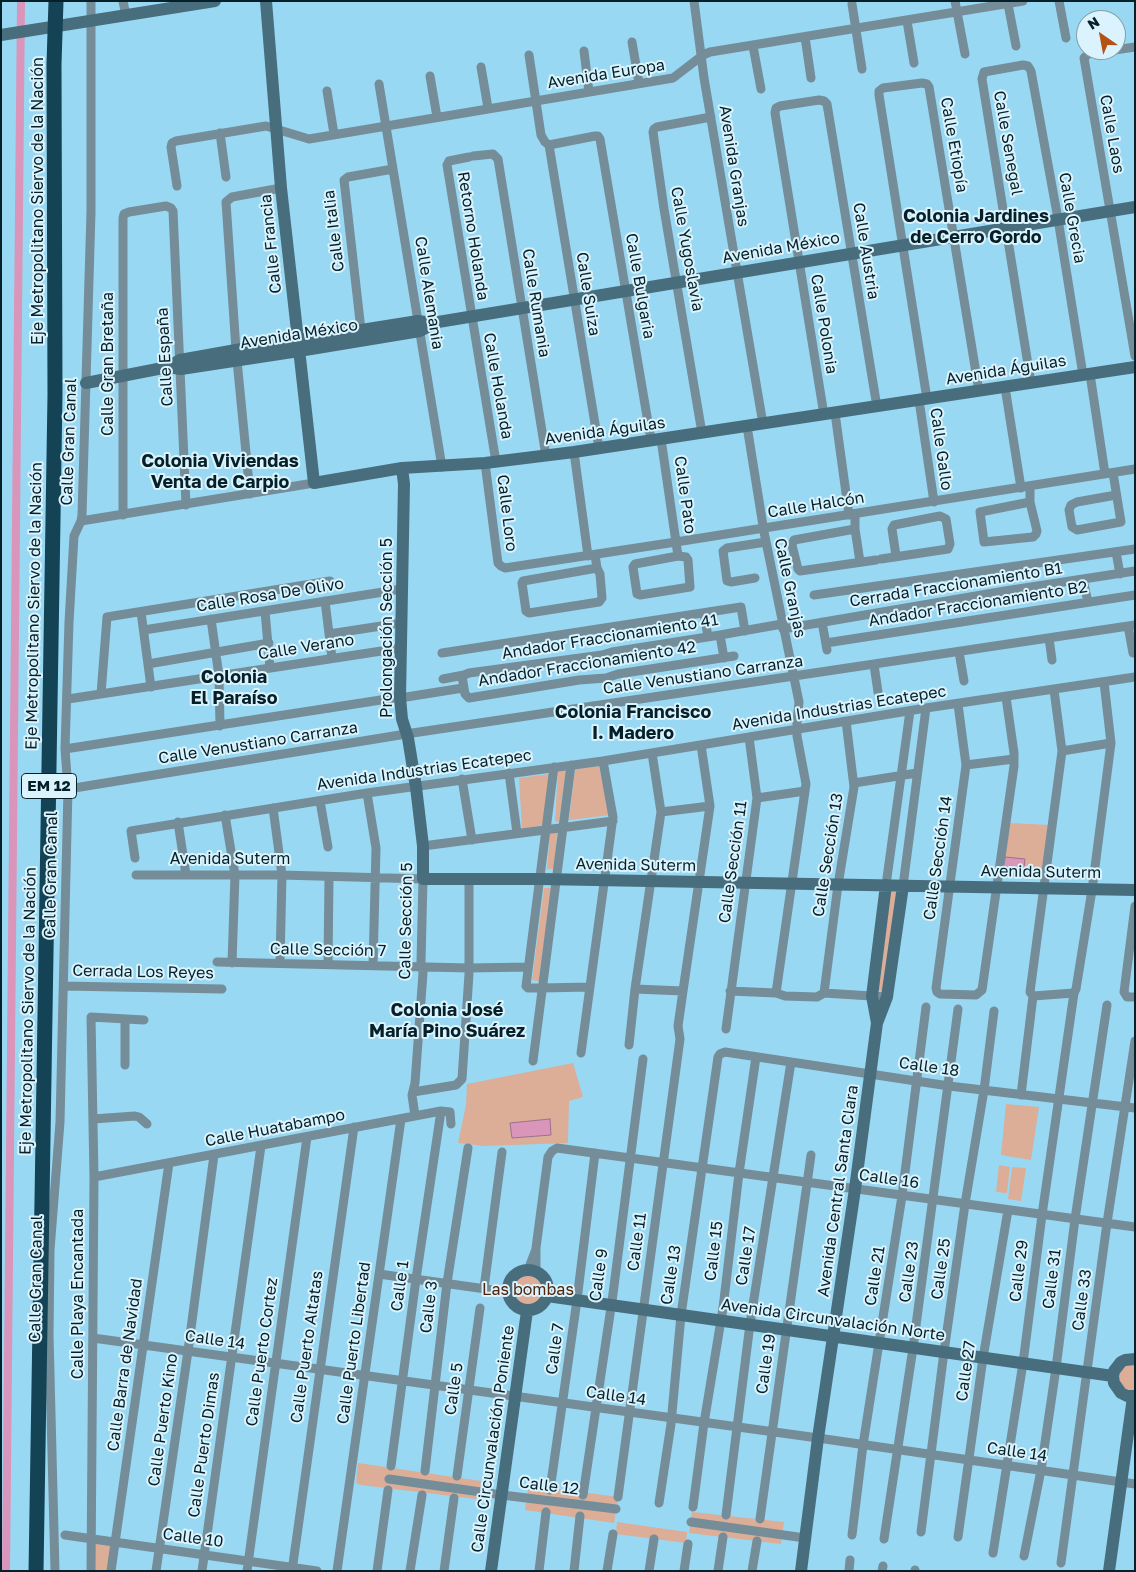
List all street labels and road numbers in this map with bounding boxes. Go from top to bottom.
street label: Avenida Europa [546,55,666,93]
street label: Eje Metropolitano Siervo de la Nación [28,57,48,345]
street label: Calle Senegal [989,89,1027,197]
street label: Calle Laos [1096,93,1128,175]
street label: Calle Etiopía [936,96,972,194]
street label: Avenida Granjas [715,104,753,228]
street label: Retorno Holanda [453,170,493,302]
street label: Calle Grecia [1055,171,1089,265]
street label: Calle Yugoslavia [667,185,707,313]
street label: Calle Italia [319,189,349,273]
street label: Calle Francia [256,193,286,295]
street label: Calle Austria [849,201,883,301]
street label: Avenida México [721,228,841,268]
street label: Calle Bulgaria [621,232,659,340]
street label: Calle Alemania [411,235,447,351]
street label: Calle Rumania [518,247,554,359]
street label: Calle Suiza [572,251,604,337]
street label: Calle Polonia [807,273,841,375]
street label: Calle Gran Bretaña [98,292,118,436]
street label: Calle España [153,307,177,407]
street label: Avenida México [239,315,359,353]
street label: Calle Holanda [479,331,517,441]
street label: Avenida Águilas [944,351,1068,389]
street label: Calle Gran Canal [57,378,81,506]
street label: Calle Gallo [926,406,956,492]
street label: Avenida Águilas [543,413,667,449]
street label: Calle Pato [670,455,700,535]
street label: Eje Metropolitano Siervo de la Nación [22,462,46,750]
street label: Calle Loro [493,473,521,553]
street label: Calle Halcón [766,488,866,522]
street label: Calle Granjas [770,536,810,640]
street label: Prolongación Sección 5 [377,538,397,718]
street label: Cerrada Fraccionamiento B1 [848,559,1064,611]
street label: Calle Rosa De Olivo [195,574,345,616]
street label: Andador Fraccionamiento B2 [867,577,1089,631]
street label: Andador Fraccionamiento 41 [500,610,720,664]
street label: Calle Verano [257,630,355,664]
street label: Andador Fraccionamiento 42 [477,637,697,691]
street label: Calle Venustiano Carranza [602,651,804,699]
street label: Avenida Industrias Ecatepec [730,682,948,734]
street label: Calle Venustiano Carranza [157,718,359,768]
street label: Avenida Industrias Ecatepec [315,745,533,795]
road number: EM 12 [22,774,76,798]
street label: Calle Sección 13 [809,792,847,918]
street label: Calle Sección 14 [920,795,956,921]
street label: Calle Sección 11 [715,800,751,924]
street label: Calle Gran Canal [40,811,62,939]
street label: Avenida Suterm [170,849,290,869]
street label: Avenida Suterm [575,854,697,876]
street label: Avenida Suterm [980,861,1102,883]
street label: Calle Sección 5 [395,862,417,980]
street label: Eje Metropolitano Siervo de la Nación [16,867,40,1155]
street label: Calle Sección 7 [270,939,386,961]
street label: Cerrada Los Reyes [72,961,214,983]
street label: Calle 18 [898,1053,960,1081]
street label: Avenida Central Santa Clara [814,1084,862,1298]
street label: Calle Huatabampo [204,1105,346,1151]
street label: Calle 16 [858,1165,920,1193]
street label: Calle Playa Encantada [68,1209,88,1379]
street label: Calle 11 [623,1212,651,1272]
street label: Calle Gran Canal [25,1215,47,1343]
street label: Calle 15 [701,1220,727,1282]
street label: Calle 17 [732,1225,760,1287]
street label: Calle 25 [927,1237,955,1301]
street label: Calle 29 [1006,1239,1032,1303]
street label: Calle 23 [895,1240,923,1304]
street label: Calle 13 [657,1244,685,1306]
street label: Calle 21 [861,1245,889,1307]
street label: Calle 9 [586,1247,612,1303]
street label: Calle 31 [1039,1248,1065,1310]
street label: Calle 1 [387,1259,413,1313]
street label: Calle Puerto Libertad [333,1261,375,1425]
street label: Calle 33 [1068,1268,1096,1332]
street label: Calle Puerto Altatas [287,1270,327,1424]
street label: Calle Puerto Cortez [242,1276,282,1428]
street label: Calle Barra de Navidad [103,1277,147,1453]
street label: Calle 3 [416,1280,442,1334]
street label: Avenida Circunvalación Norte [720,1295,946,1345]
street label: Calle 7 [542,1322,568,1376]
street label: Calle Circunvalación Poniente [468,1324,518,1554]
street label: Calle 14 [184,1326,246,1354]
street label: Calle 19 [752,1333,780,1395]
street label: Calle 27 [952,1339,980,1403]
street label: Calle Puerto Kino [144,1352,182,1488]
street label: Calle 5 [441,1362,467,1416]
street label: Calle Puerto Dimas [184,1371,224,1519]
street label: Calle 14 [585,1382,647,1410]
street label: Calle 14 [986,1438,1048,1466]
street label: Calle 12 [518,1473,580,1499]
street label: Calle 10 [161,1524,225,1552]

